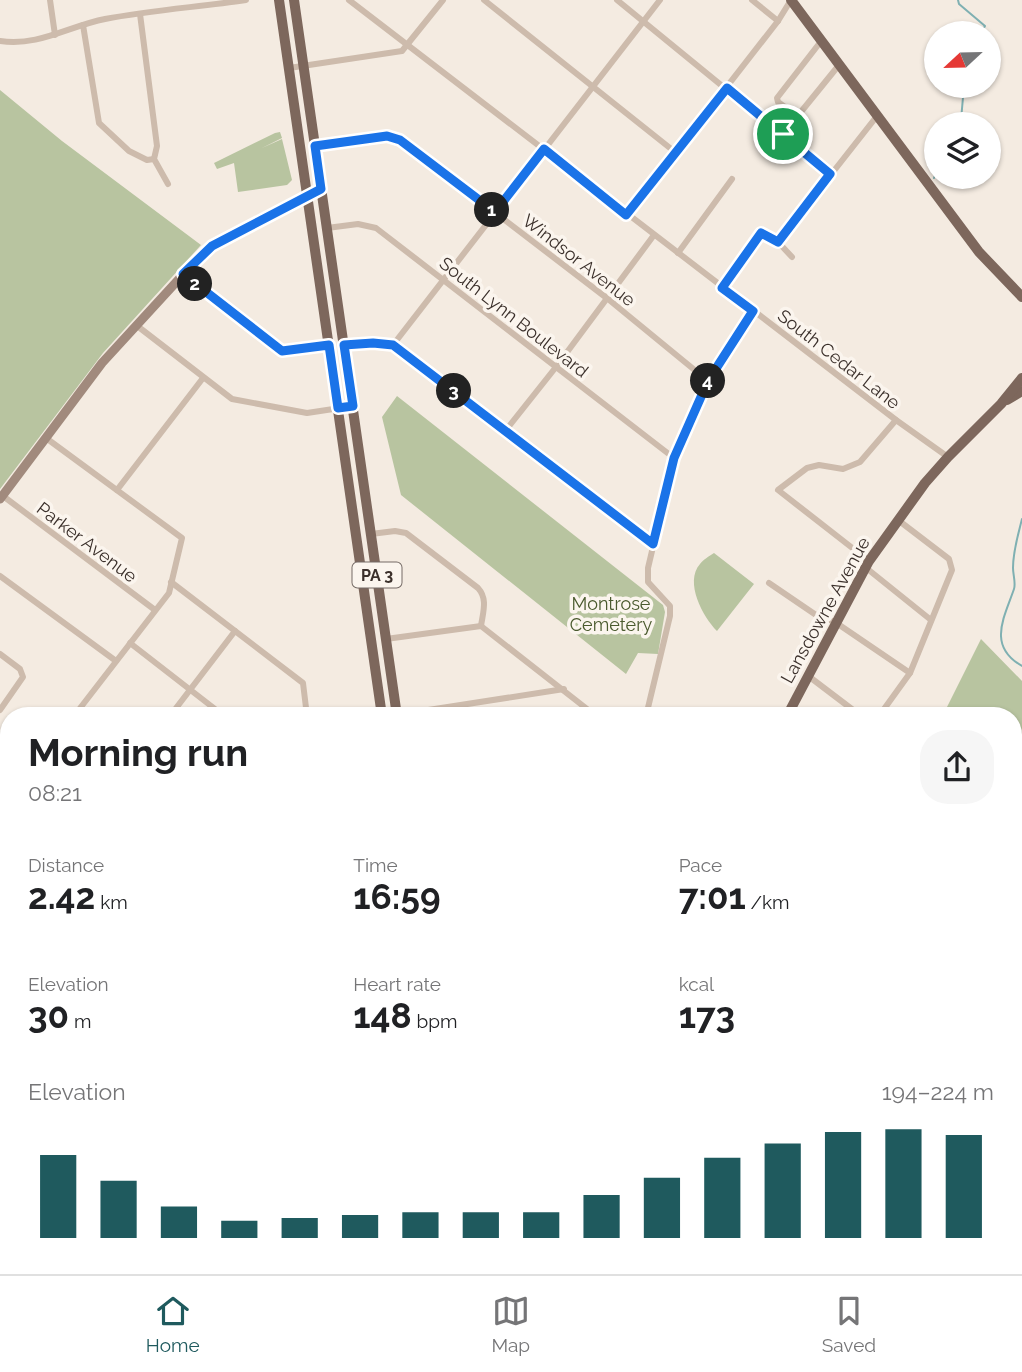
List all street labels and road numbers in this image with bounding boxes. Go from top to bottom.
street label: Windsor Avenue [519,210,640,311]
street label: South Lynn Boulevard [435,252,593,382]
street label: South Cedar Lane [774,305,905,413]
street label: Parker Avenue [33,498,142,587]
street label: Lansdowne Avenue [776,533,874,687]
road number: PA 3 [352,562,402,588]

